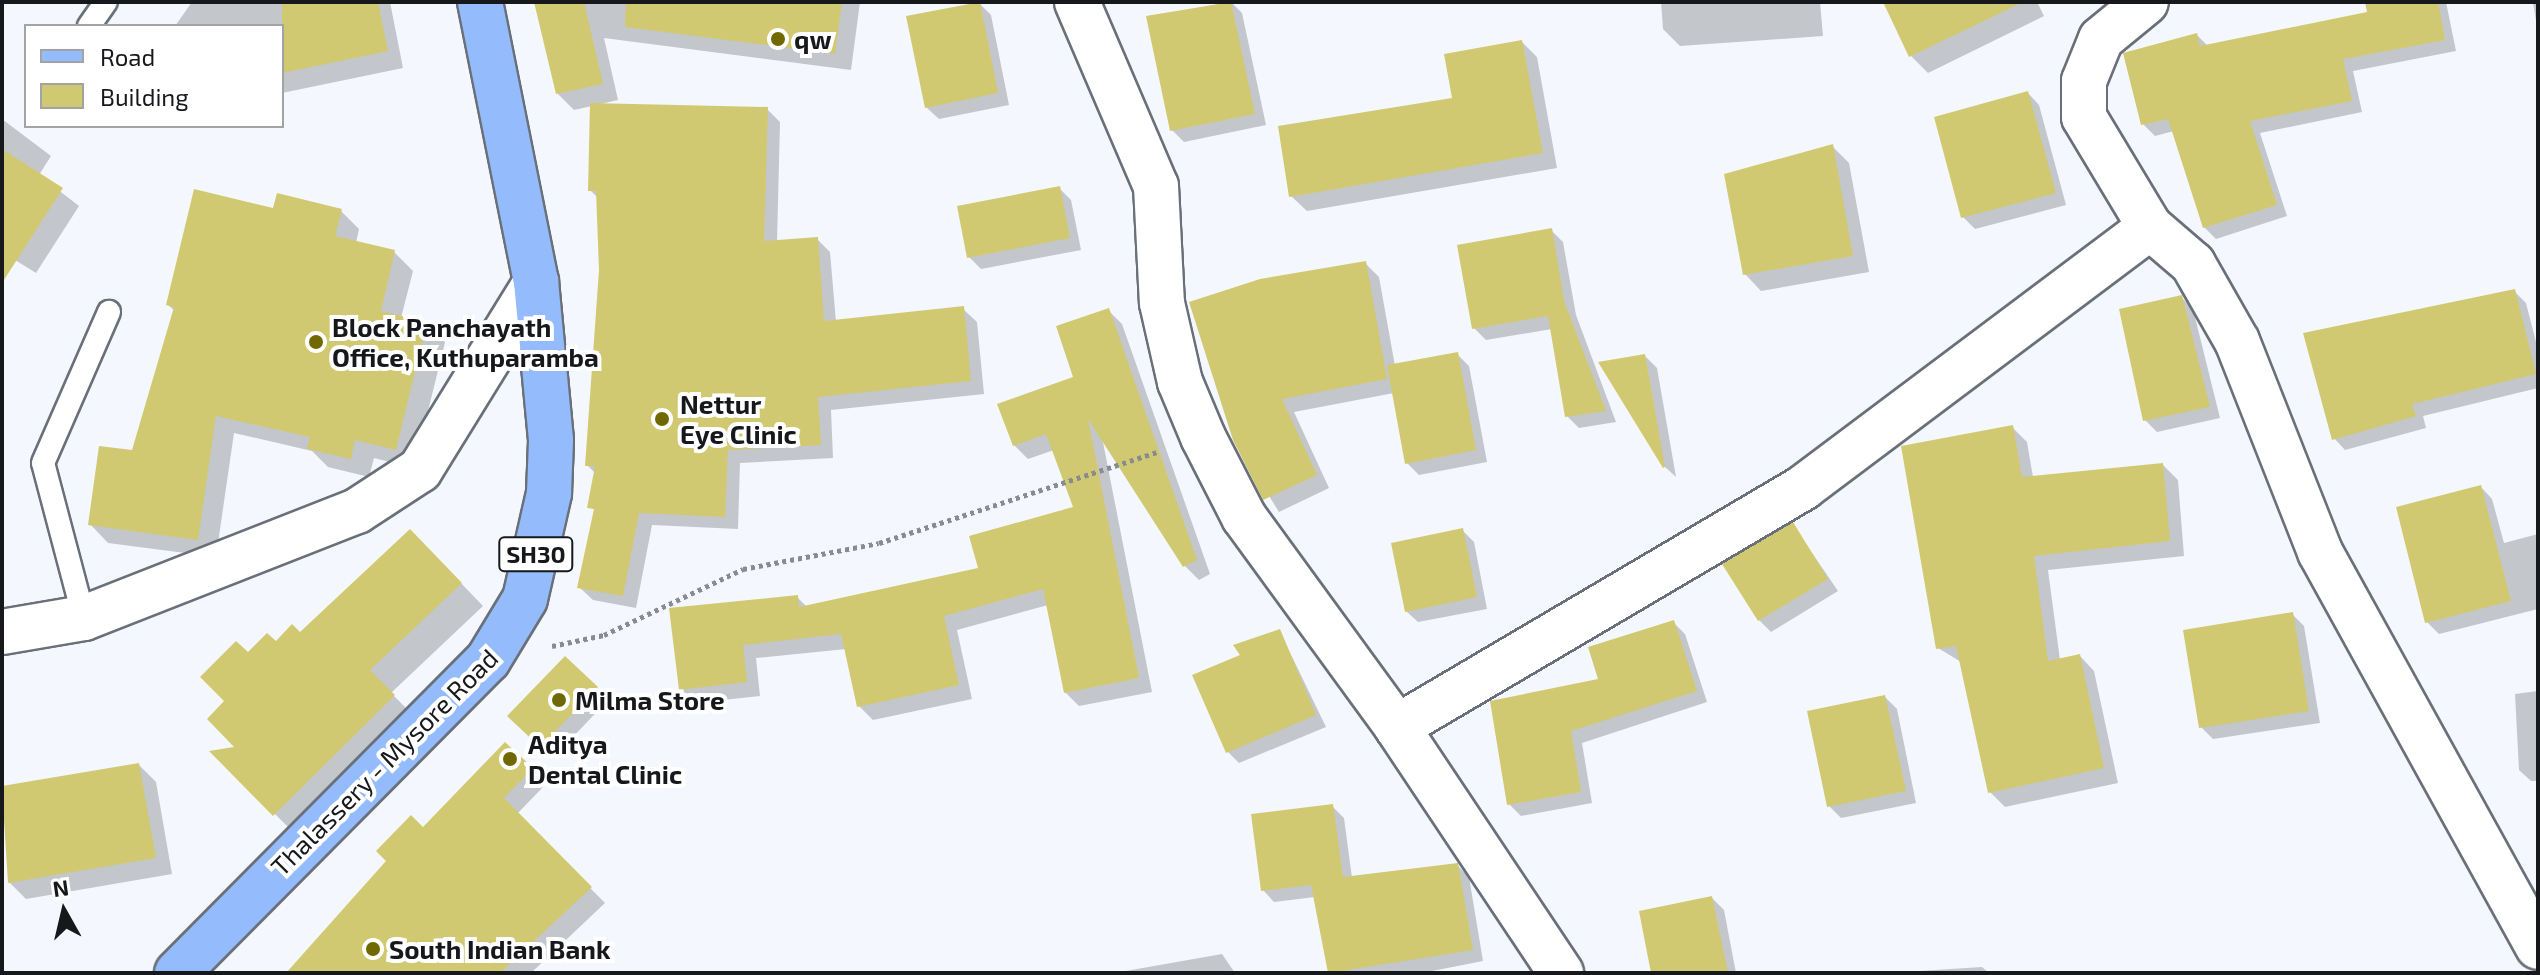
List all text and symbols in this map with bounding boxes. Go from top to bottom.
place label: qw [794,23,832,55]
legend [24,24,284,128]
marker: qw [769,30,787,48]
text: Road [100,42,155,71]
text: Building [100,82,189,111]
place label: Block Panchayath Office, Kuthuparamba [332,311,599,372]
marker: Block Panchayath Office, Kuthuparamba [307,333,325,351]
place label: Nettur Eye Clinic [680,388,797,450]
marker: Nettur Eye Clinic [651,408,673,430]
road number: SH30 [498,534,574,574]
street label: Thalassery - Mysore Road [264,642,504,882]
place label: Milma Store [575,684,725,716]
marker: Milma Store [550,691,568,709]
place label: Aditya Dental Clinic [528,728,683,790]
marker: Aditya Dental Clinic [499,748,521,770]
north arrow [24,871,104,951]
text: N [51,873,70,901]
place label: South Indian Bank [389,933,610,965]
marker: South Indian Bank [364,940,382,958]

